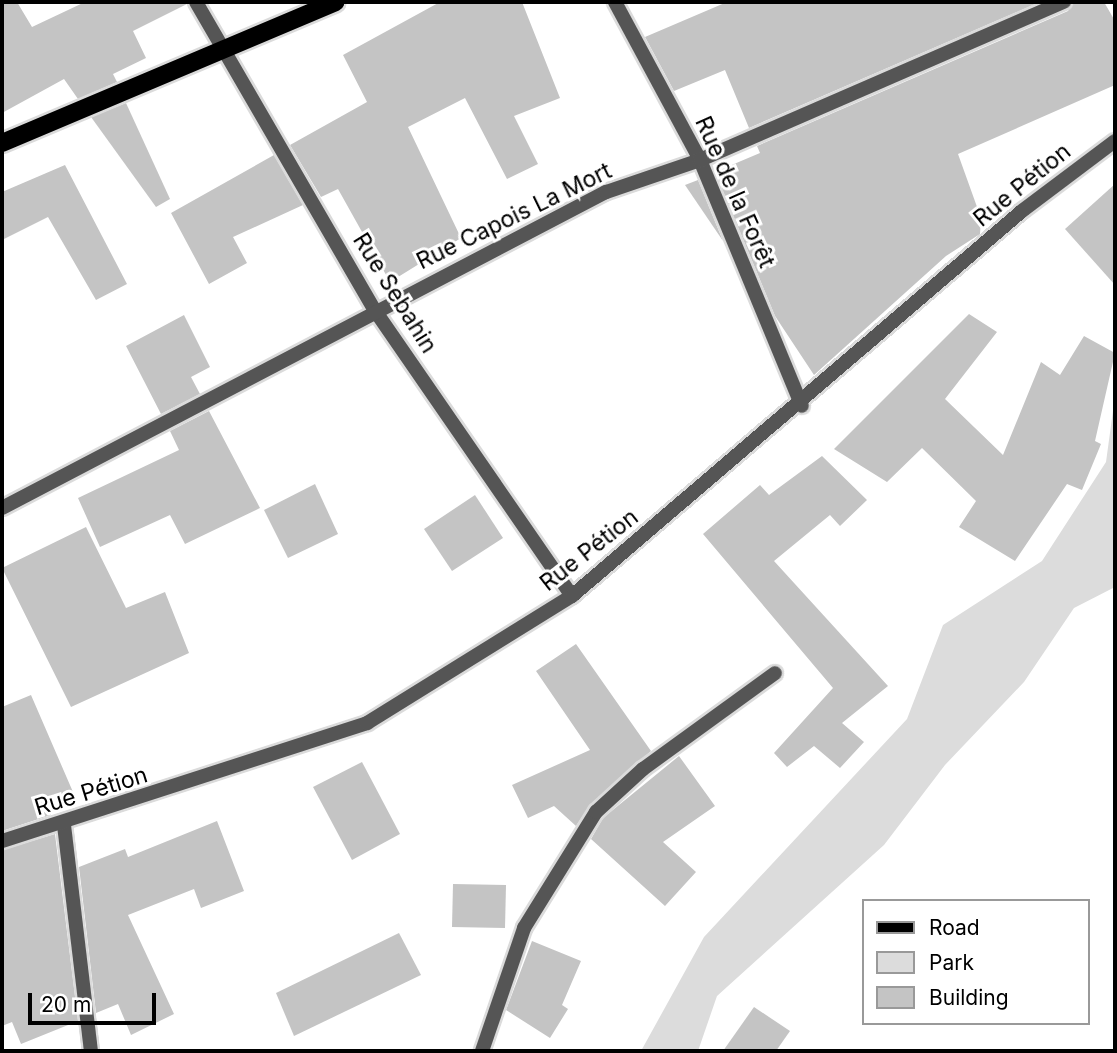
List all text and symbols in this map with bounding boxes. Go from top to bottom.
street label: Rue de la Forêt [689,112,781,272]
street label: Rue Pétion [968,138,1076,232]
street label: Rue Capois La Mort [412,157,616,275]
street label: Rue Sebahin [347,228,443,358]
street label: Rue Pétion [535,503,643,597]
street label: Rue Pétion [31,761,151,821]
legend [862,899,1089,1025]
text: Road [929,915,980,940]
text: Park [929,950,974,975]
scale bar [32,979,159,1023]
text: Building [929,985,1009,1010]
text: 20 m [41,992,91,1017]

